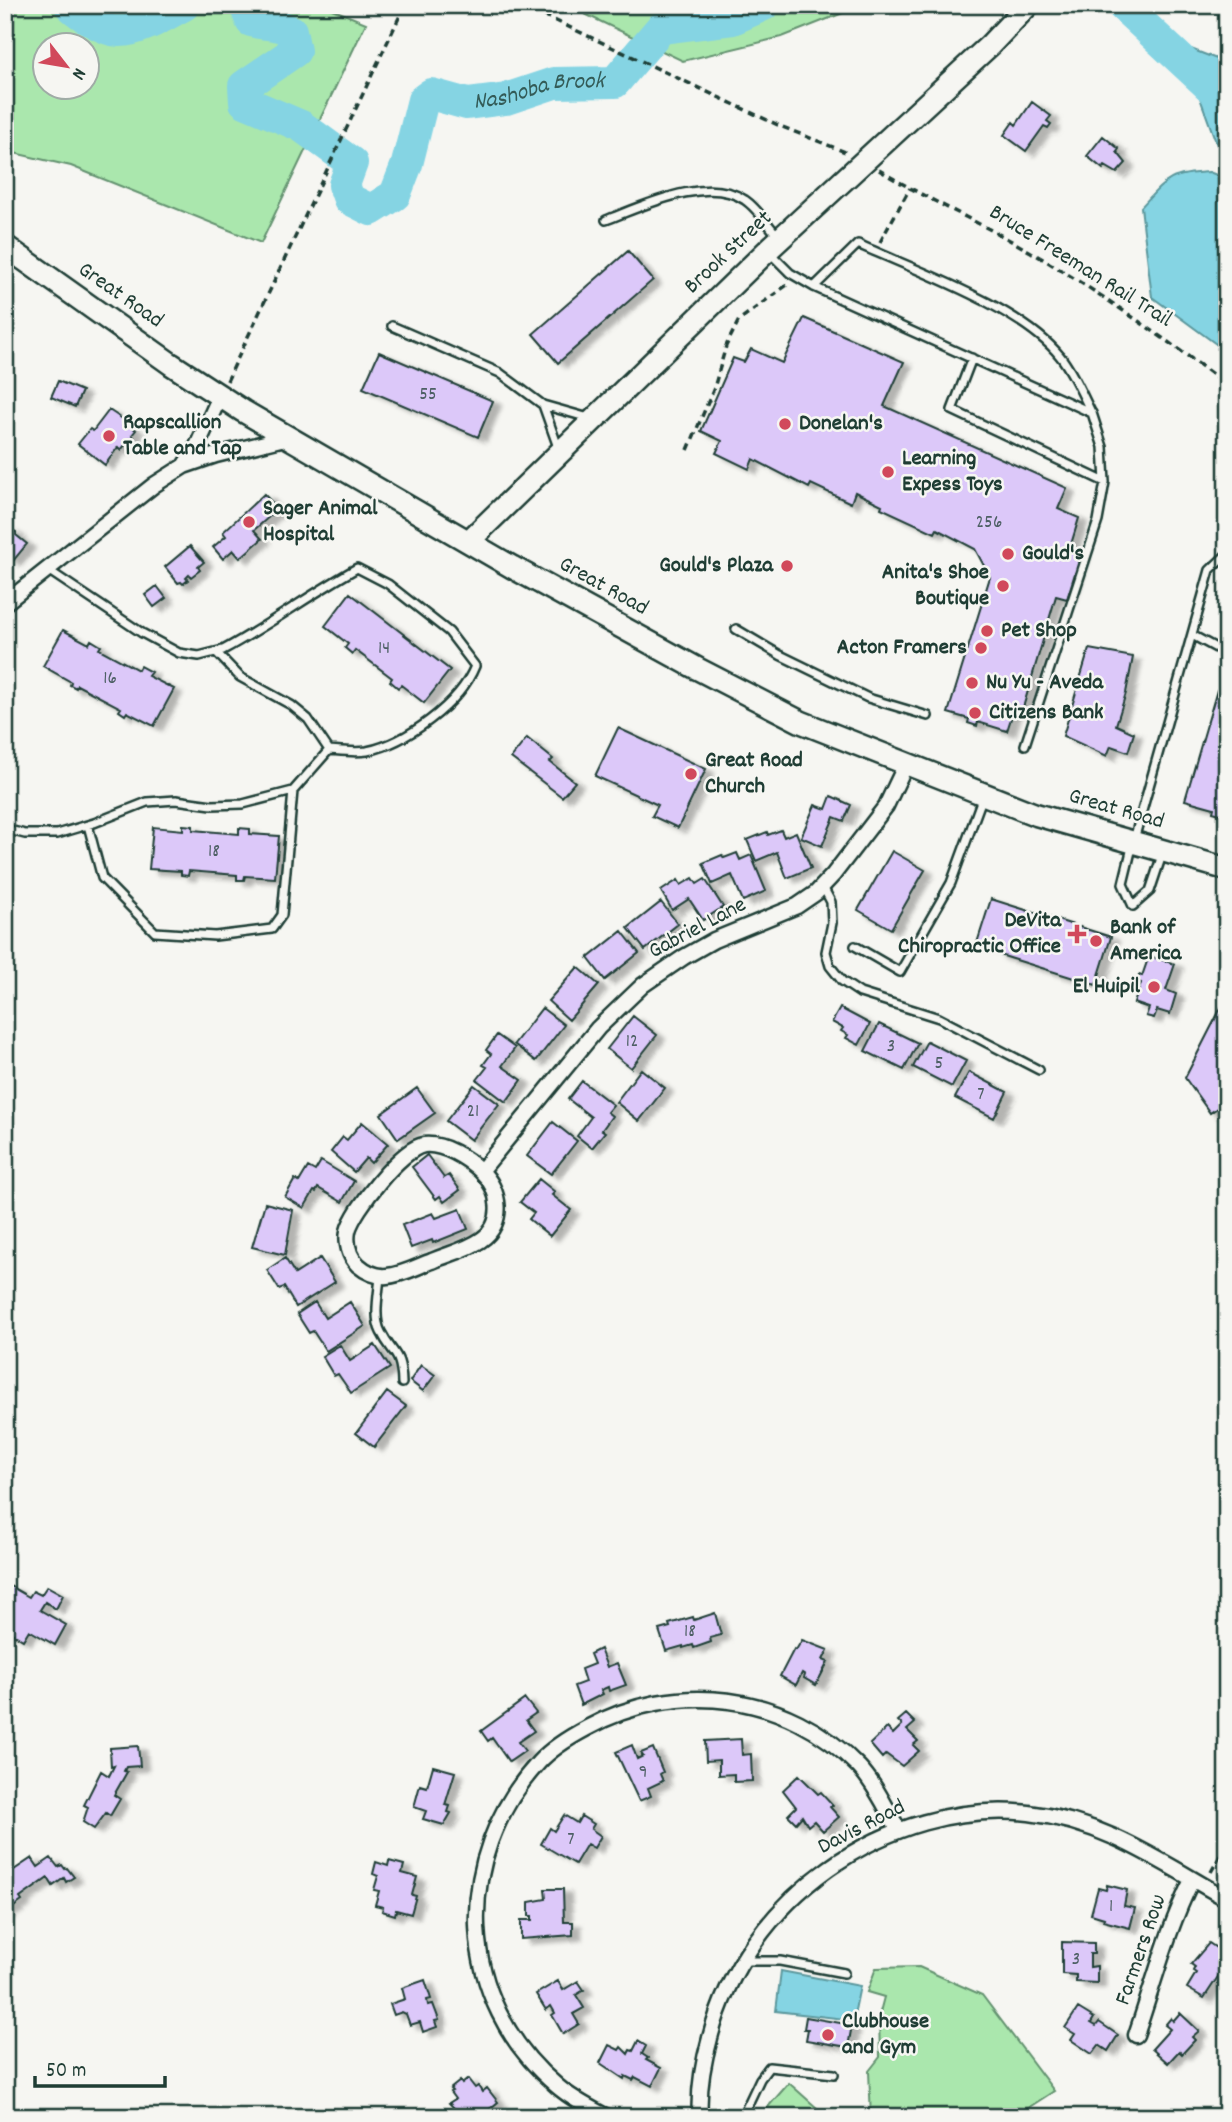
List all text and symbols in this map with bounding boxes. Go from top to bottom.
north arrow [32,32,102,102]
text: N [64,62,92,84]
water label: Nashoba Brook [471,65,607,120]
street label: Bruce Freeman Rail Trail [982,197,1179,337]
street label: Brook Street [677,203,781,303]
street label: Great Road [70,254,170,338]
house number: 55 [419,382,437,409]
place label: Rapscallion Table and Tap [123,407,242,466]
place label: Donelan's [799,408,883,441]
marker: Donelan's [777,416,793,432]
marker: Rapscallion Table and Tap [101,428,117,444]
place label: Learning Expess Toys [902,443,1003,502]
marker: Learning Expess Toys [880,464,896,480]
place label: Sager Animal Hospital [263,493,378,552]
house number: 256 [976,510,1002,537]
marker: Sager Animal Hospital [241,514,257,530]
place label: Gould's [1022,538,1085,571]
marker: Gould's [1000,546,1016,562]
street label: Great Road [552,549,654,625]
place label: Gould's Plaza [659,550,774,583]
place label: Anita's Shoe Boutique [882,557,989,616]
marker: Gould's Plaza [779,558,795,574]
marker: Anita's Shoe Boutique [995,578,1011,594]
place label: Pet Shop [1001,615,1077,648]
marker: Pet Shop [979,623,995,639]
place label: Acton Framers [837,632,967,665]
house number: 14 [378,636,390,663]
marker: Acton Framers [973,640,989,656]
house number: 16 [103,666,117,693]
place label: Nu Yu - Aveda [986,667,1104,700]
marker: Nu Yu - Aveda [964,675,980,691]
place label: Citizens Bank [989,697,1104,730]
marker: Citizens Bank [967,705,983,721]
place label: Great Road Church [705,745,803,804]
marker: Great Road Church [683,766,699,782]
street label: Great Road [1064,781,1168,839]
house number: 18 [208,839,220,866]
street label: Gabriel Lane [643,889,753,969]
place label: DeVita Chiropractic Office [898,905,1062,964]
place label: Bank of America [1110,912,1182,971]
marker: DeVita Chiropractic Office [1067,924,1087,944]
marker: Bank of America [1088,933,1104,949]
place label: El Huipil [1073,971,1141,1004]
marker: El Huipil [1146,979,1162,995]
house number: 12 [626,1029,638,1056]
house number: 3 [887,1034,895,1061]
house number: 5 [935,1051,943,1078]
house number: 7 [977,1082,985,1109]
house number: 21 [467,1099,479,1126]
house number: 18 [684,1619,696,1646]
house number: 9 [639,1760,647,1787]
street label: Davis Road [812,1792,912,1864]
house number: 7 [567,1827,575,1854]
street label: Farmers Row [1108,1890,1176,2010]
house number: 1 [1109,1894,1113,1921]
house number: 3 [1072,1947,1080,1974]
place label: Clubhouse and Gym [842,2006,929,2065]
marker: Clubhouse and Gym [820,2027,836,2043]
scale bar [35,2045,164,2089]
text: 50 m [46,2057,86,2087]

